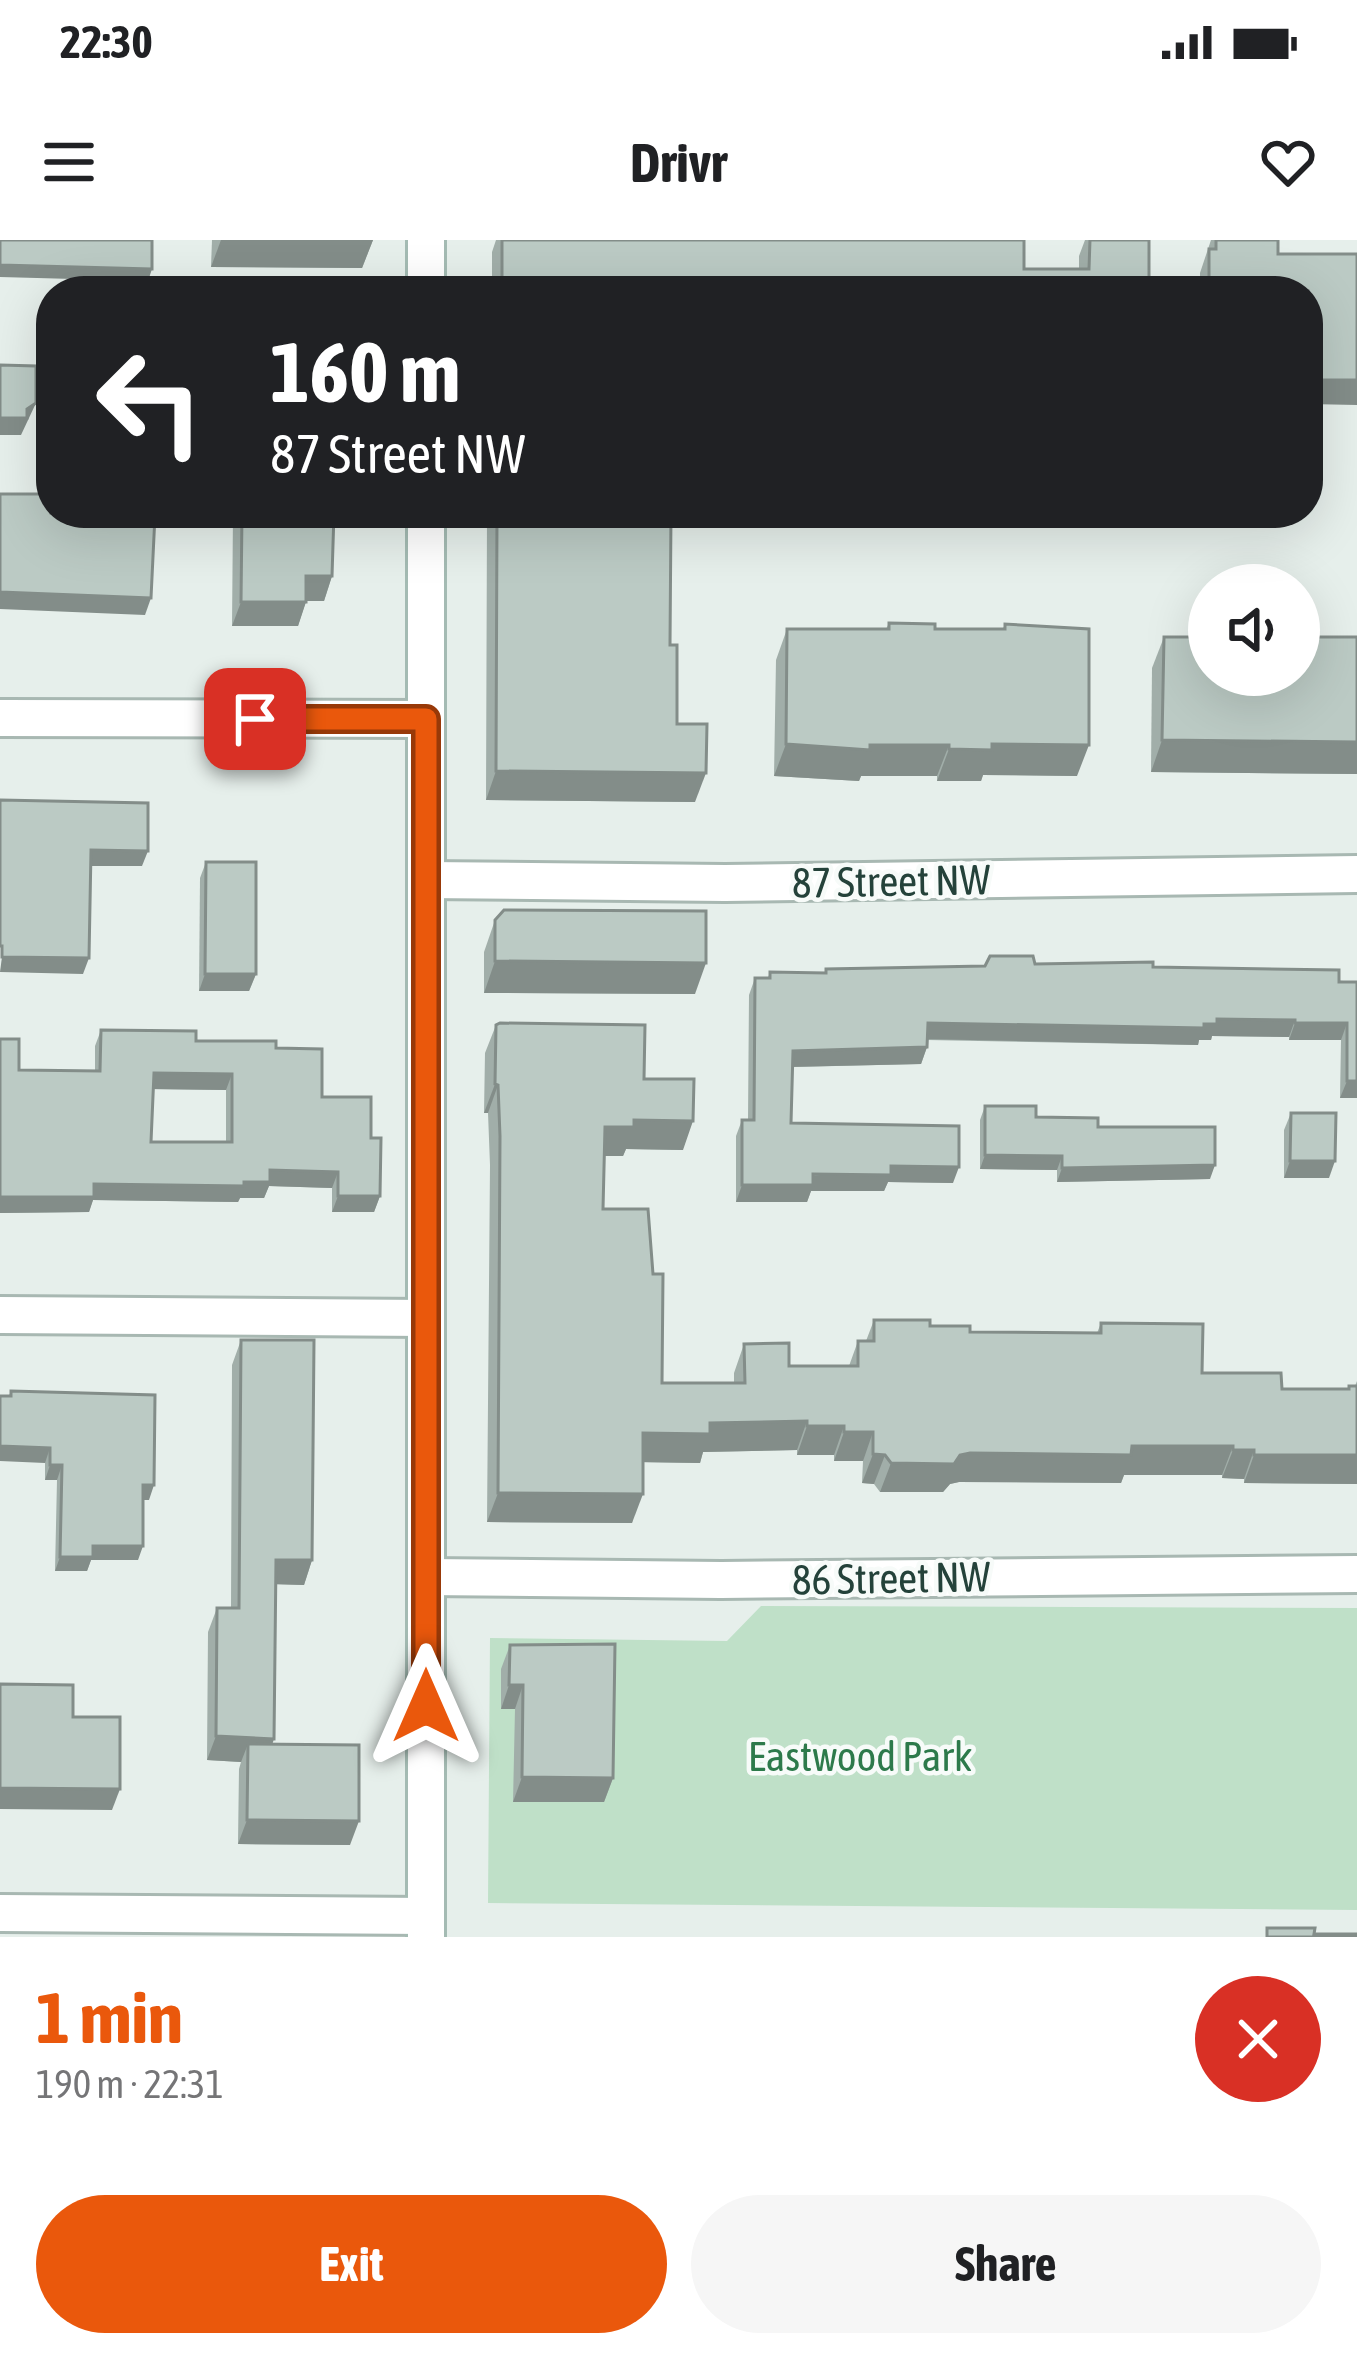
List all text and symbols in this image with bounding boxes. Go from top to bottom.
text: 22:30 [60,16,153,68]
icon: menu [36,129,102,195]
icon: heart [1255,129,1321,195]
text: Drivr [630,132,727,193]
icon: left [72,324,228,480]
text: 160 m [270,324,460,420]
text: 87 Street NW [270,423,525,484]
map controls [1188,564,1320,696]
button: sound [1188,564,1320,696]
pin [204,668,306,770]
icon: arrive [222,686,288,752]
street label: 87 Street NW [791,855,991,907]
street label: 86 Street NW [791,1552,991,1604]
position arrow [363,1643,489,1769]
park label: Eastwood Park [748,1732,972,1780]
text: 1 min [36,1976,183,2058]
button: close [1195,1976,1321,2102]
text: 190 m · 22:31 [36,2062,224,2106]
button: Exit [36,2195,667,2333]
button: Share [691,2195,1321,2333]

